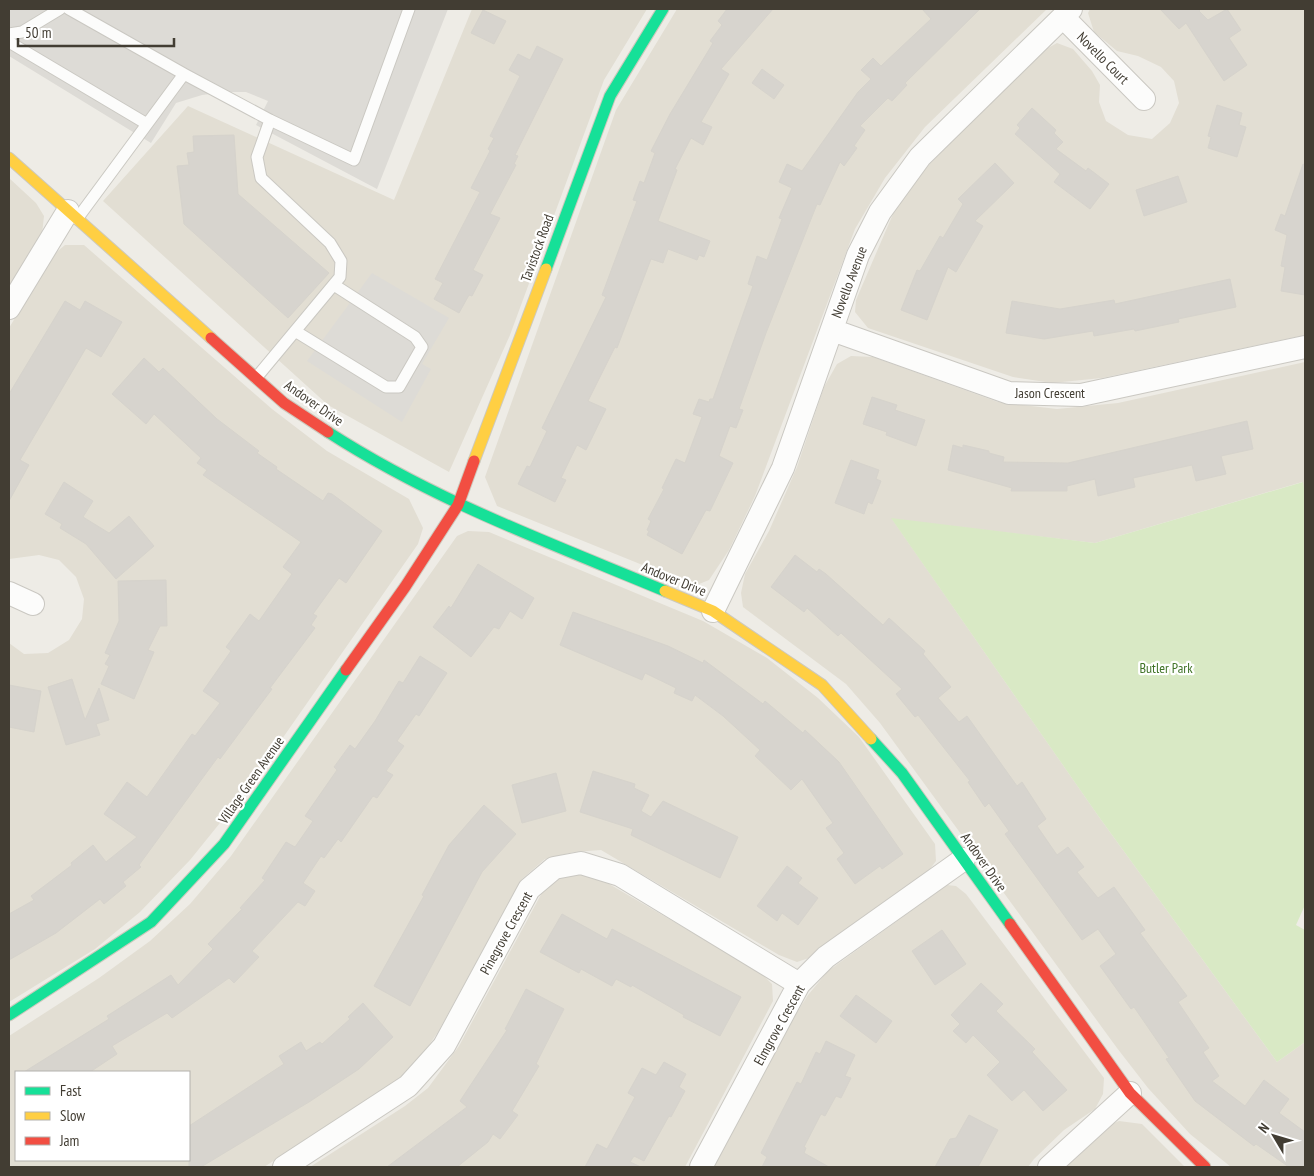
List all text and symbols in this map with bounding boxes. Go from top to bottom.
scale bar [18,15,174,47]
text: 50 m [25,23,51,42]
street label: Novello Court [1073,28,1133,88]
street label: Tavistock Road [516,212,558,284]
street label: Novello Avenue [827,243,871,320]
street label: Andover Drive [281,376,347,430]
street label: Jason Crescent [1014,384,1085,402]
street label: Andover Drive [639,558,709,600]
park label: Butler Park [1139,659,1193,677]
street label: Village Green Avenue [214,733,288,828]
street label: Andover Drive [957,829,1011,895]
street label: Pinegrove Crescent [476,888,536,978]
street label: Elmgrove Crescent [749,981,809,1068]
legend [15,1071,190,1161]
text: Fast [60,1081,81,1100]
text: Slow [60,1106,85,1125]
north arrow [1249,1111,1299,1161]
text: N [1254,1119,1273,1137]
text: Jam [59,1131,79,1150]

